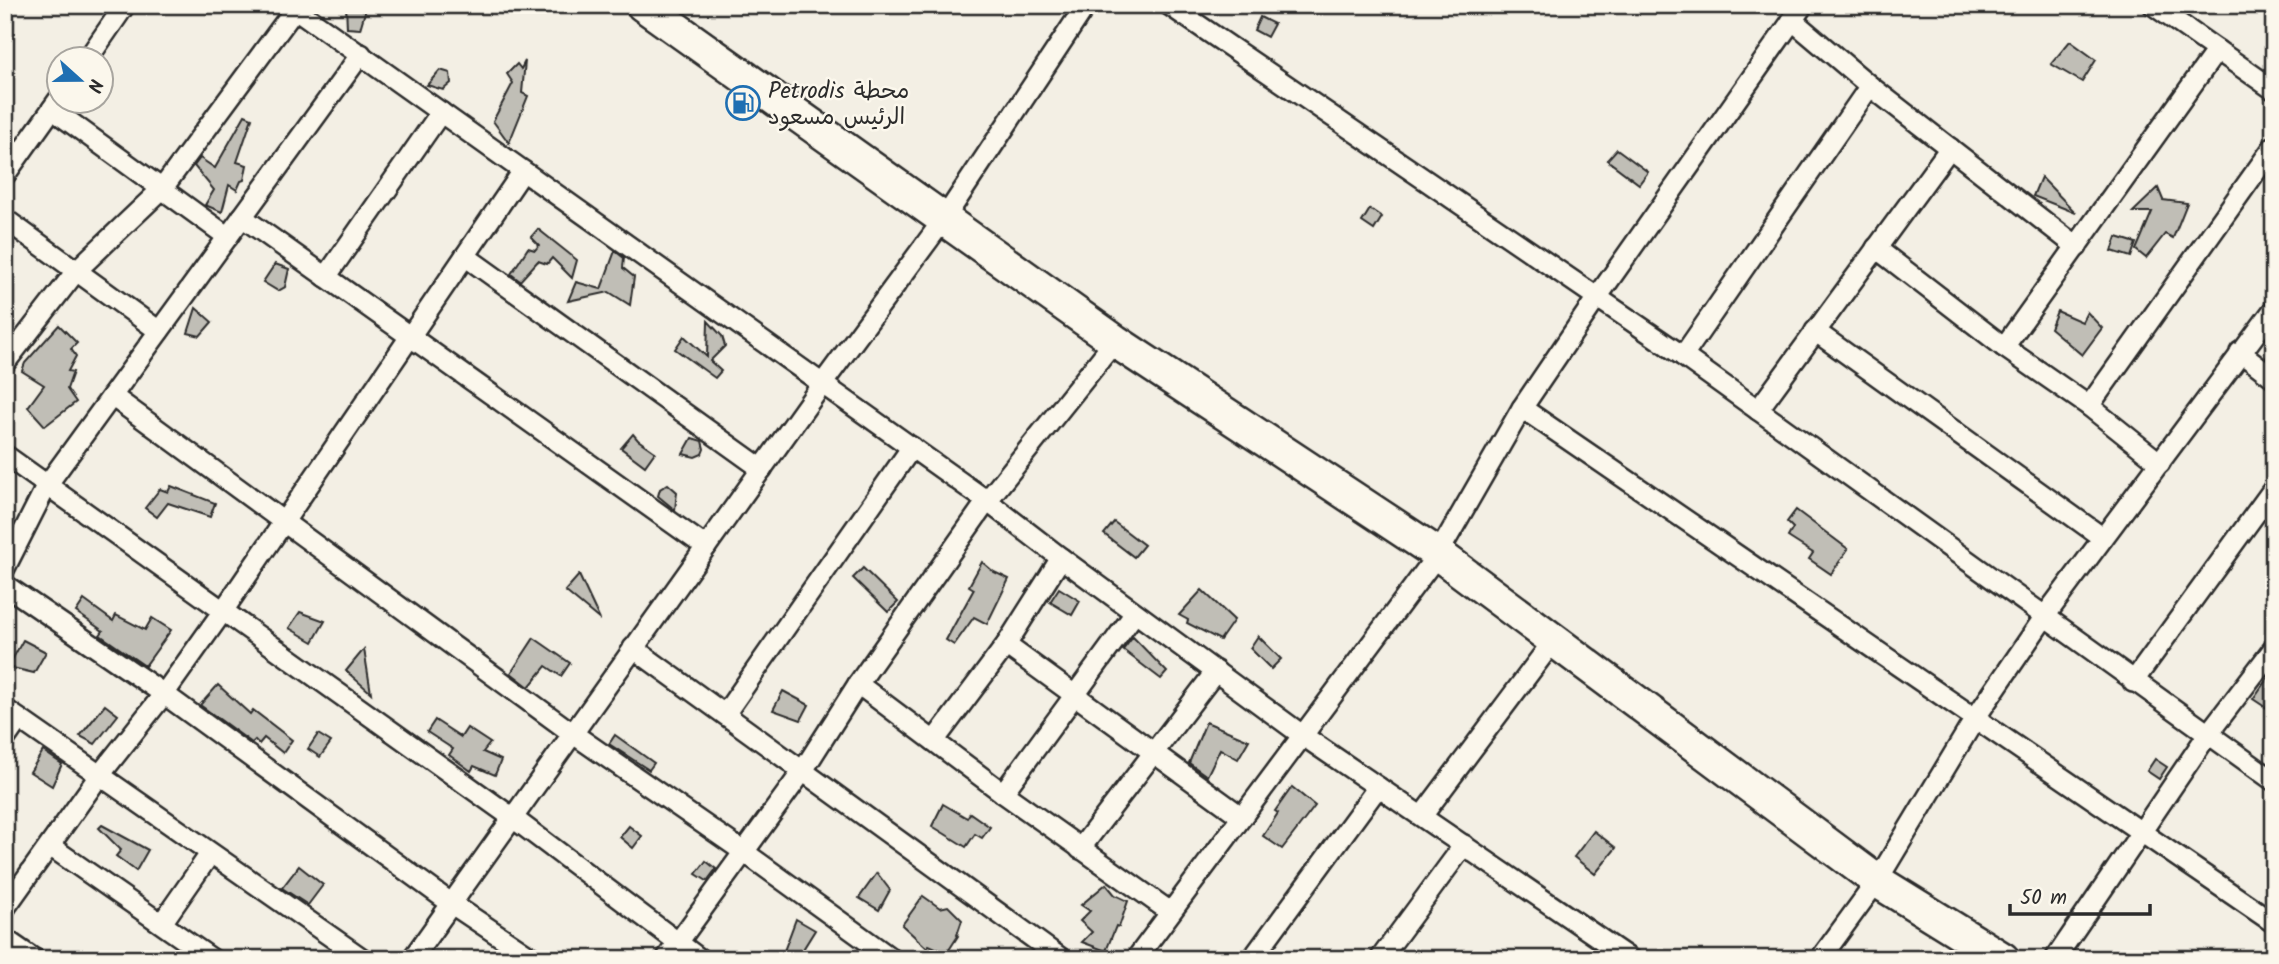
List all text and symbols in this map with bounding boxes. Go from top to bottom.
north arrow [46,46,116,116]
text: N [78,74,110,96]
place label: Petrodis محطة الرئيس مسعود [768,74,909,136]
fuel station icon: Petrodis محطة الرئيس مسعود [724,84,762,122]
scale bar [2010,873,2150,917]
text: 50 m [2020,882,2067,915]

